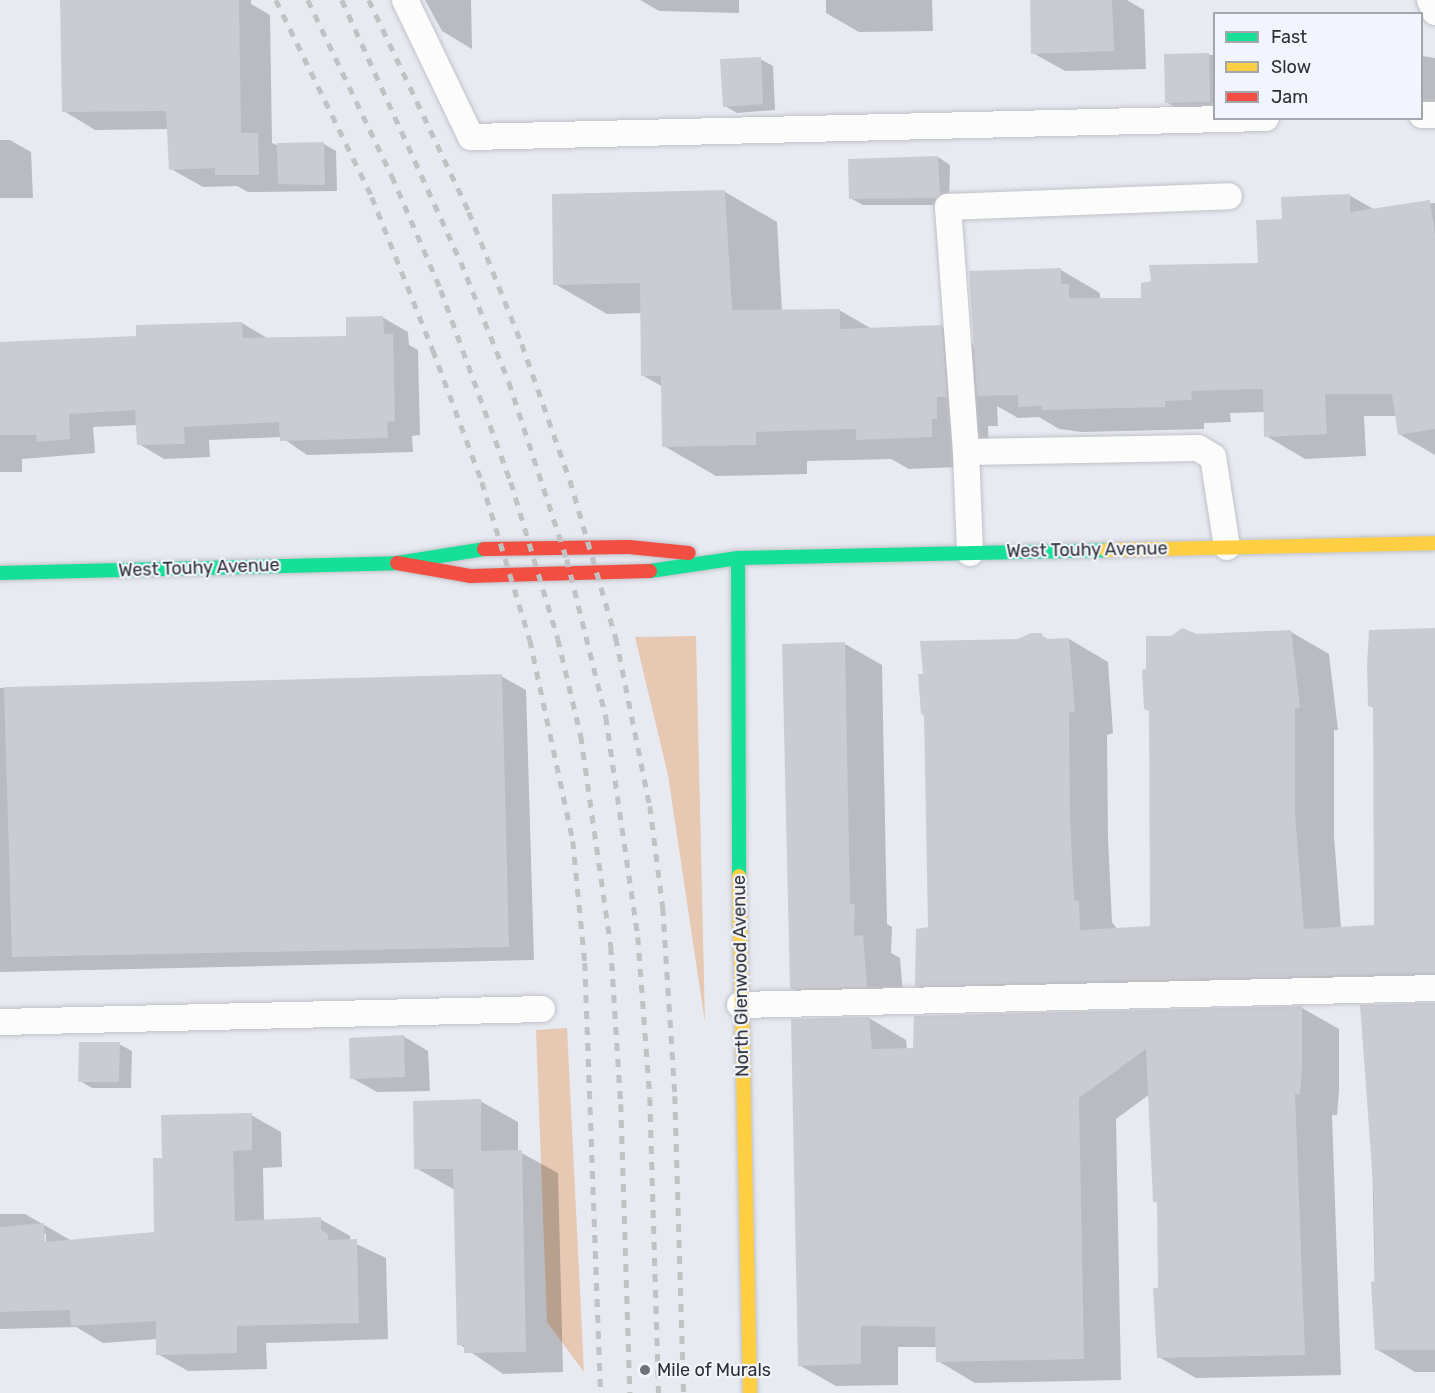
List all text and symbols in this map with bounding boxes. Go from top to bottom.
legend [1213,12,1423,120]
text: Fast [1271,26,1307,48]
text: Slow [1271,56,1311,78]
text: Jam [1271,86,1308,108]
street label: West Touhy Avenue [1005,538,1169,562]
street label: West Touhy Avenue [117,554,281,582]
street label: North Glenwood Avenue [728,875,754,1077]
place label: Mile of Murals [657,1359,771,1381]
marker: Mile of Murals [638,1363,652,1377]

